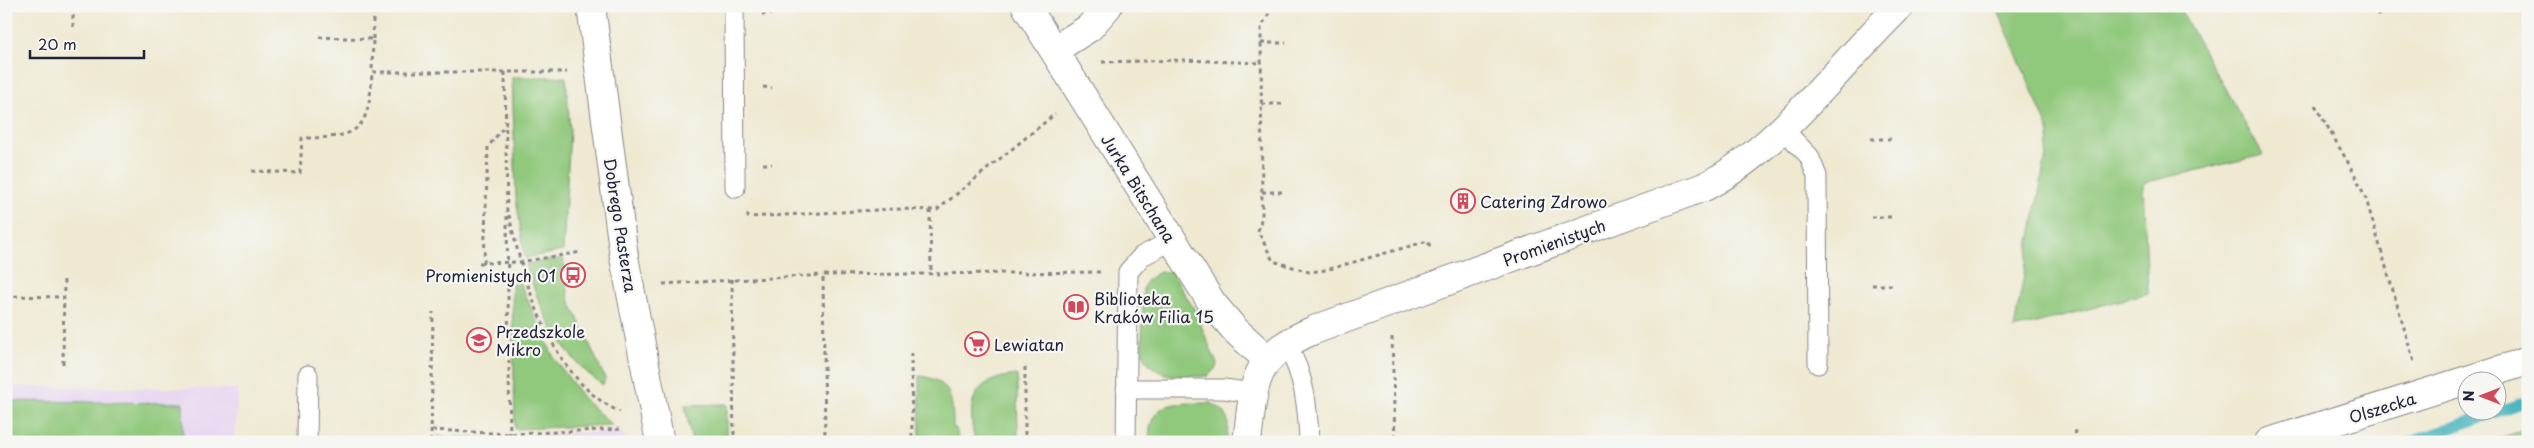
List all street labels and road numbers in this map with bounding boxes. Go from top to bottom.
street label: Jurka Bitschana [1096,129,1182,247]
street label: Dobrego Pasterza [599,156,643,294]
street label: Promienistych [1499,212,1609,272]
street label: Olszecka [2346,385,2418,429]

